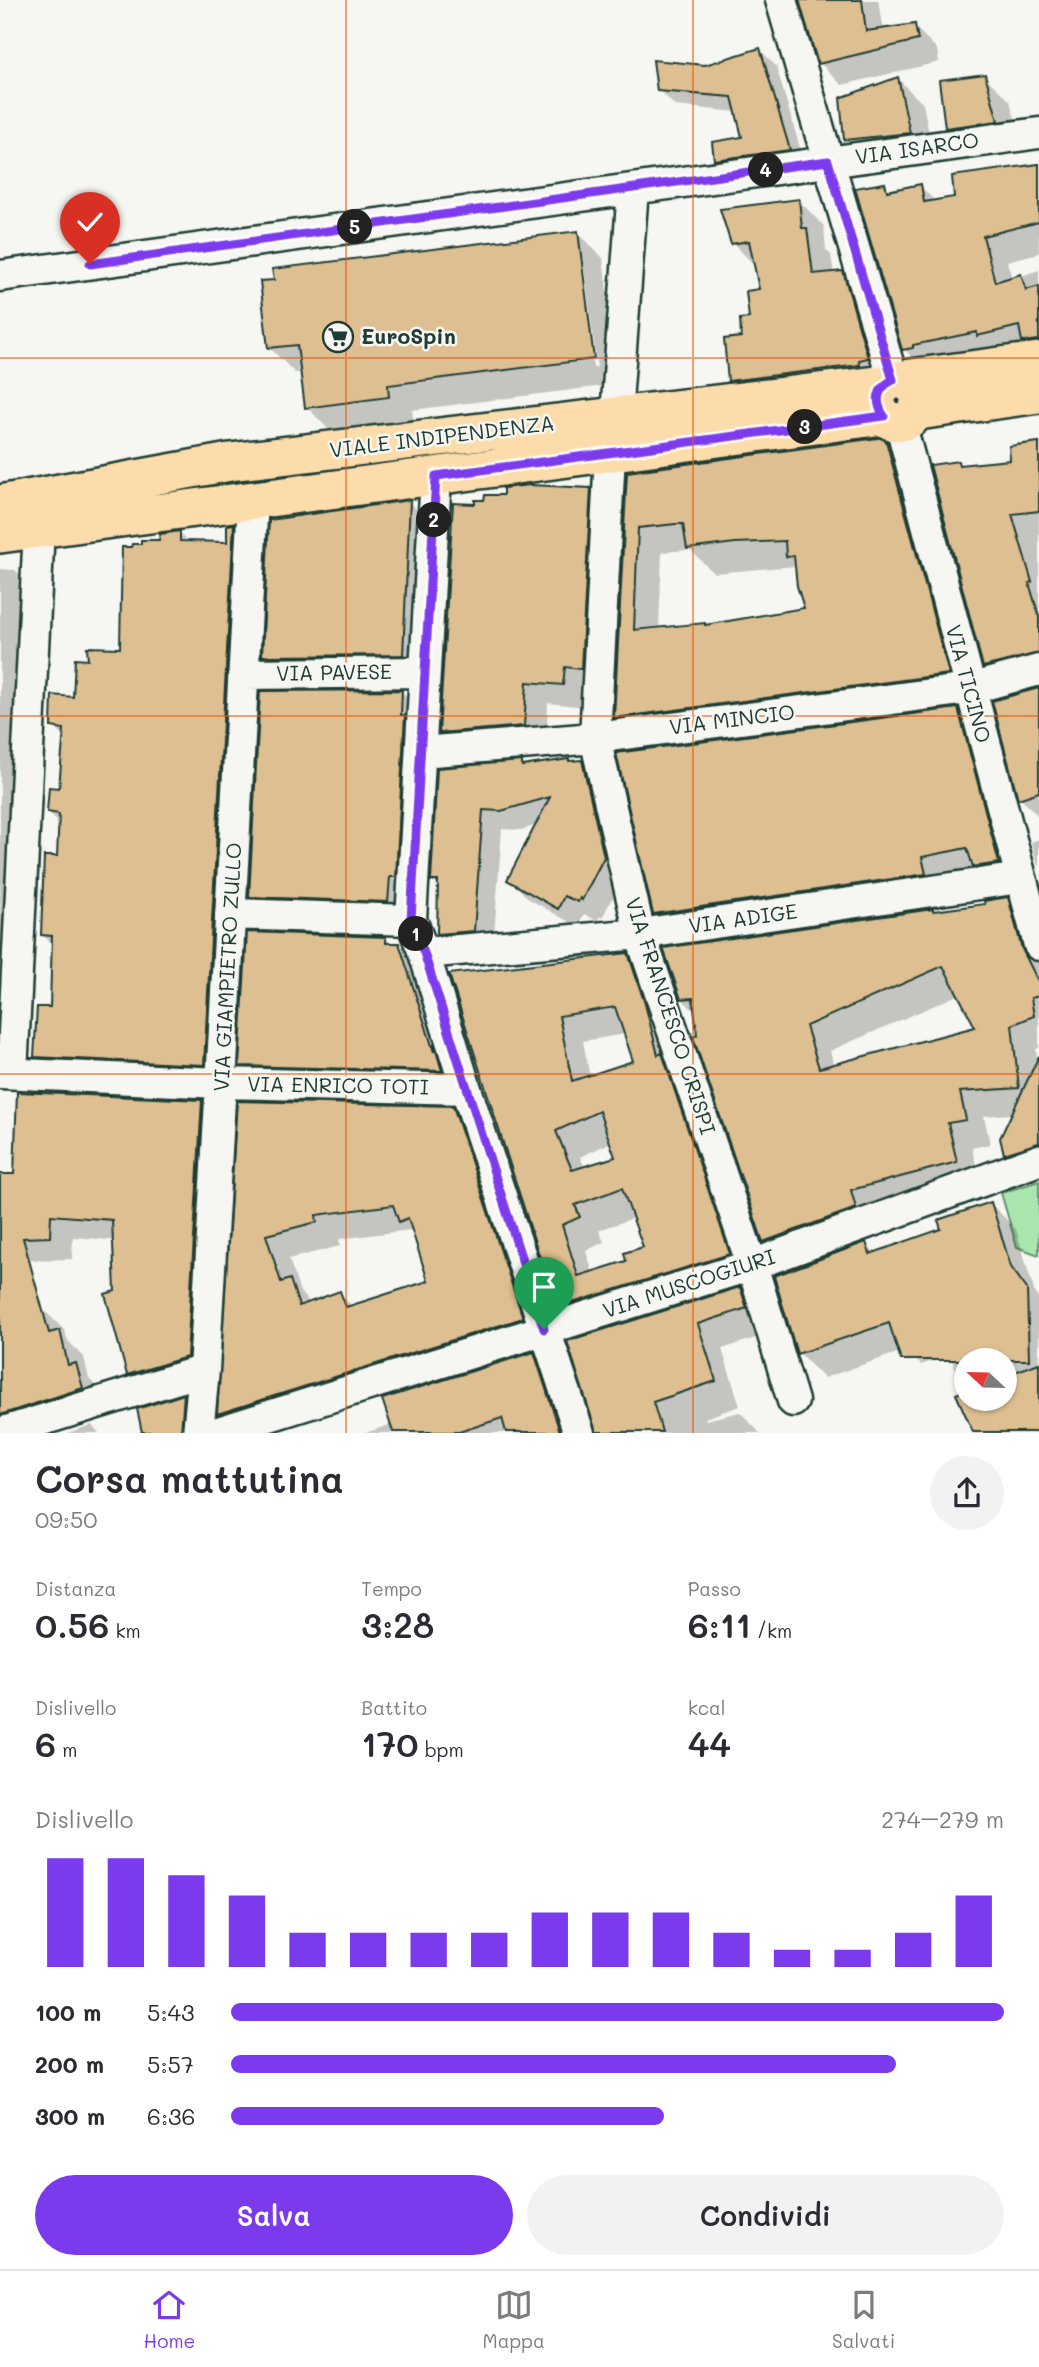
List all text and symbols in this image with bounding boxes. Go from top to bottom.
street label: VIA ISARCO [853,125,980,170]
pin: 4 [748,152,784,188]
text: 4 [759,157,772,182]
pin [60,192,120,264]
icon: check [71,203,109,241]
pin: 5 [338,210,372,244]
text: 5 [349,214,360,239]
supermarket icon: EuroSpin [321,320,355,354]
place label: EuroSpin [361,322,456,349]
street label: VIALE INDIPENDENZA [328,408,556,463]
pin: 3 [788,410,822,444]
text: 3 [799,414,810,439]
pin: 2 [416,503,452,538]
text: 2 [428,507,439,532]
street label: VIA TICINO [941,622,998,746]
street label: VIA PAVESE [276,657,392,686]
street label: VIA MINCIO [668,697,796,740]
street label: VIA GIAMPIETRO ZULLO [206,842,247,1092]
street label: VIA FRANCESCO CRISPI [620,893,723,1138]
street label: VIA ADIGE [687,897,799,939]
pin: 1 [398,916,434,951]
text: 1 [411,921,420,946]
street label: VIA ENRICO TOTI [247,1069,429,1100]
street label: VIA MUSCOGIURI [599,1242,778,1323]
pin [514,1257,574,1329]
icon: arrive [525,1268,563,1306]
north arrow [954,1348,1017,1410]
map controls [954,1348,1017,1411]
text: Corsa mattutina [35,1453,344,1503]
button: share [930,1456,1004,1530]
text: 09:50 [35,1504,98,1534]
text: Distanza [35,1576,116,1601]
text: Tempo [361,1576,422,1601]
text: Passo [688,1576,741,1601]
text: 0.56 [35,1601,109,1647]
text: 3:28 [361,1601,434,1647]
text: 6:11 [688,1601,751,1647]
text: km [109,1618,141,1643]
text: /km [751,1618,792,1643]
text: Dislivello [35,1695,116,1720]
text: Battito [361,1695,427,1720]
text: kcal [688,1695,726,1720]
text: 6 [35,1720,56,1766]
text: 170 [361,1720,419,1766]
text: 44 [688,1720,731,1766]
text: m [56,1737,77,1762]
text: bpm [419,1737,464,1762]
text: Dislivello [35,1804,133,1834]
text: 274–279 m [881,1804,1004,1834]
text: 100 m [35,1997,101,2027]
text: 5:43 [147,1997,195,2027]
text: 200 m [35,2049,104,2079]
text: 5:57 [147,2049,194,2079]
text: 300 m [35,2101,105,2131]
text: 6:36 [147,2101,195,2131]
button: Salva [35,2175,513,2255]
button: Condividi [527,2175,1004,2255]
tab: Home [144,2286,195,2353]
tab: Mappa [483,2286,545,2353]
tab: Salvati [832,2286,895,2353]

